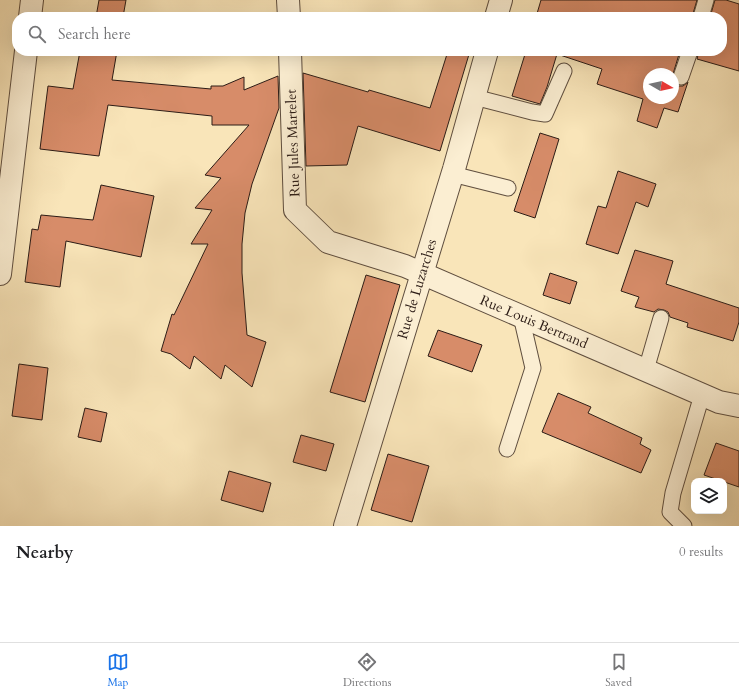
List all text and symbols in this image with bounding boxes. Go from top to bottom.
search box [12,12,727,56]
icon: search [26,23,48,45]
text: Search here [58,24,131,44]
north arrow [643,68,679,104]
street label: Rue Jules Martelet [282,88,304,197]
street label: Rue de Luzarches [393,236,441,341]
street label: Rue Louis Bertrand [477,291,591,354]
map controls [691,478,727,514]
button: layers [691,478,727,514]
text: Nearby [16,541,73,564]
text: 0 results [679,543,723,561]
tab: Map [107,651,129,690]
tab: Directions [343,651,391,690]
tab: Saved [605,651,632,690]

